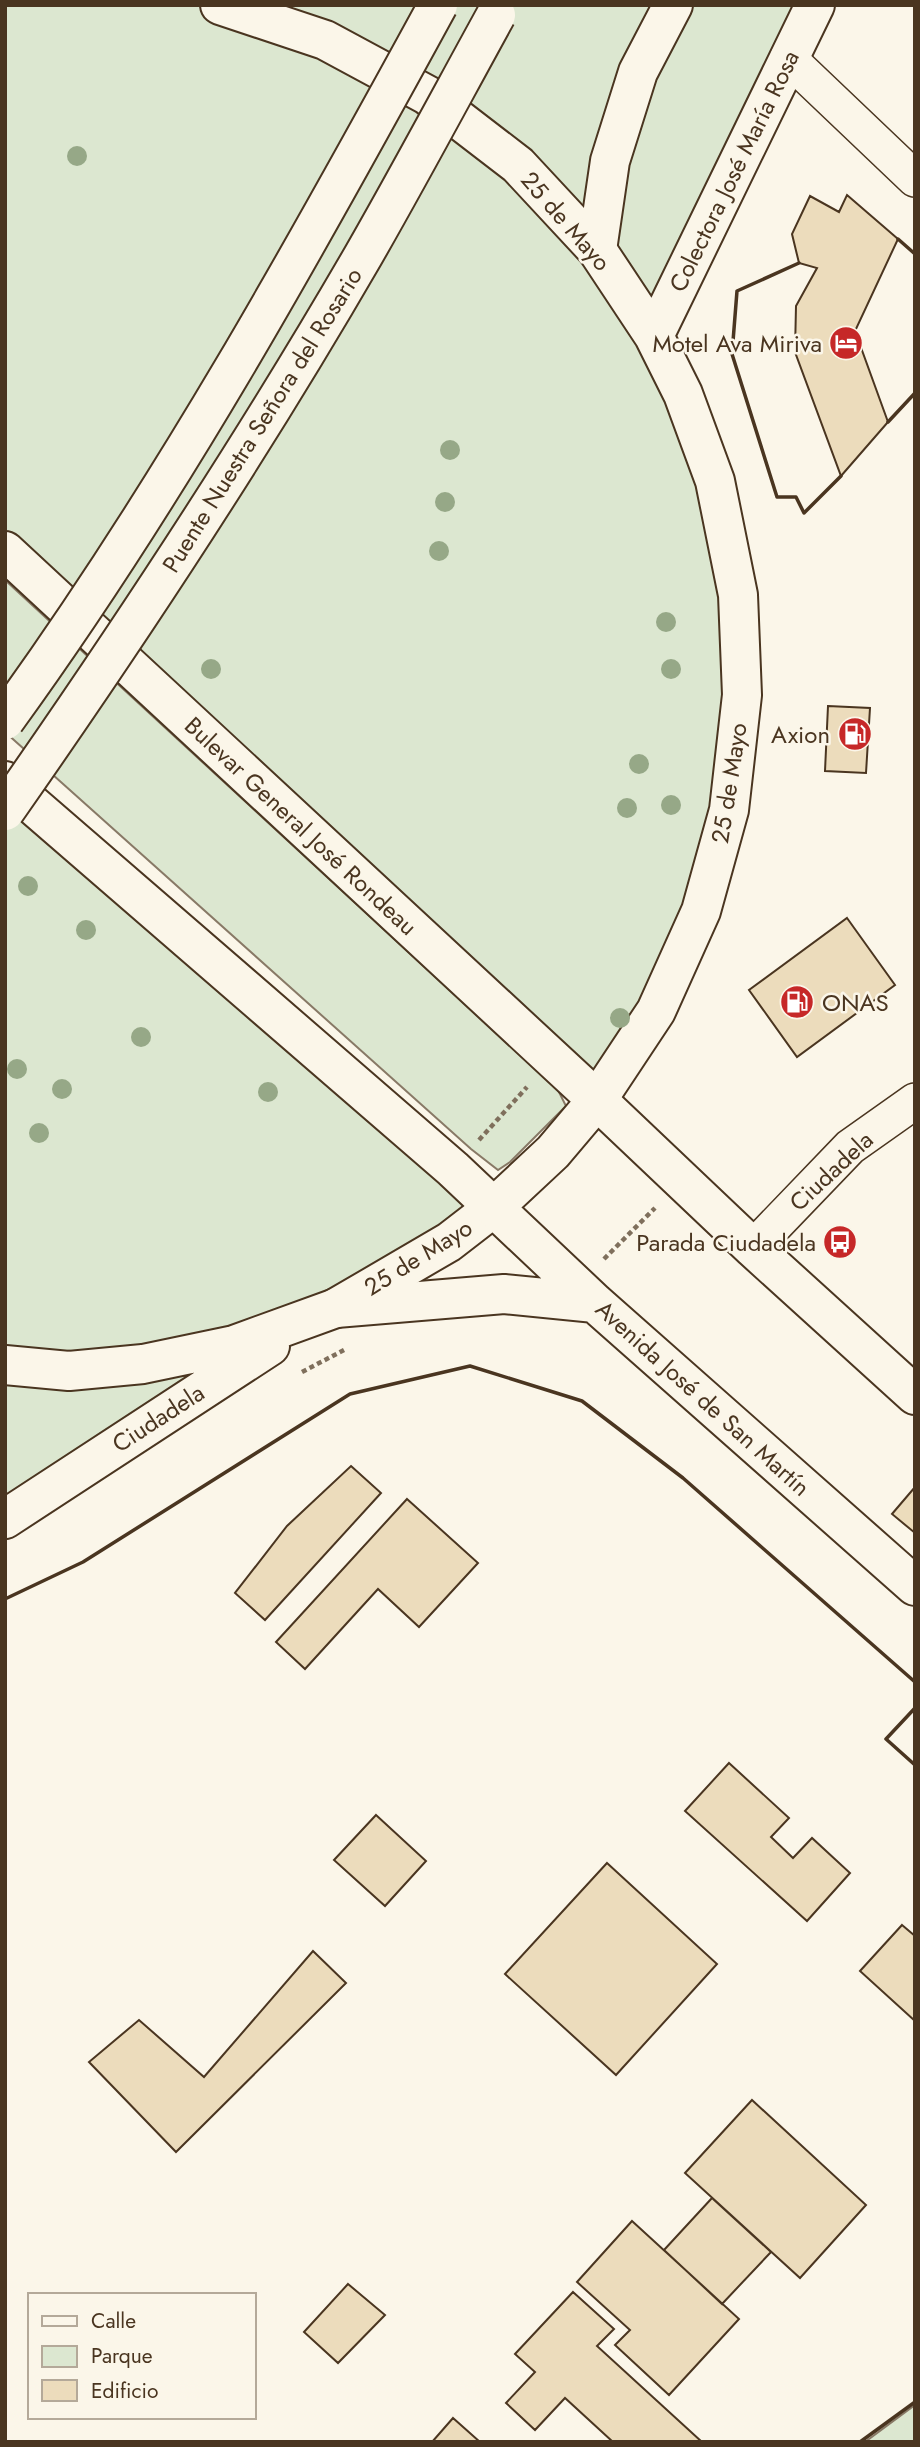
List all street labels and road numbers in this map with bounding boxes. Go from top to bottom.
street label: Colectora José María Rosa [660,44,808,298]
street label: 25 de Mayo [513,164,619,278]
street label: Puente Nuestra Señora del Rosario [153,261,371,579]
street label: Bulevar General José Rondeau [177,709,425,943]
street label: 25 de Mayo [702,720,756,846]
street label: Ciudadela [781,1123,881,1219]
street label: 25 de Mayo [357,1210,479,1304]
street label: Avenida José de San Martín [588,1292,818,1504]
street label: Ciudadela [105,1375,211,1461]

